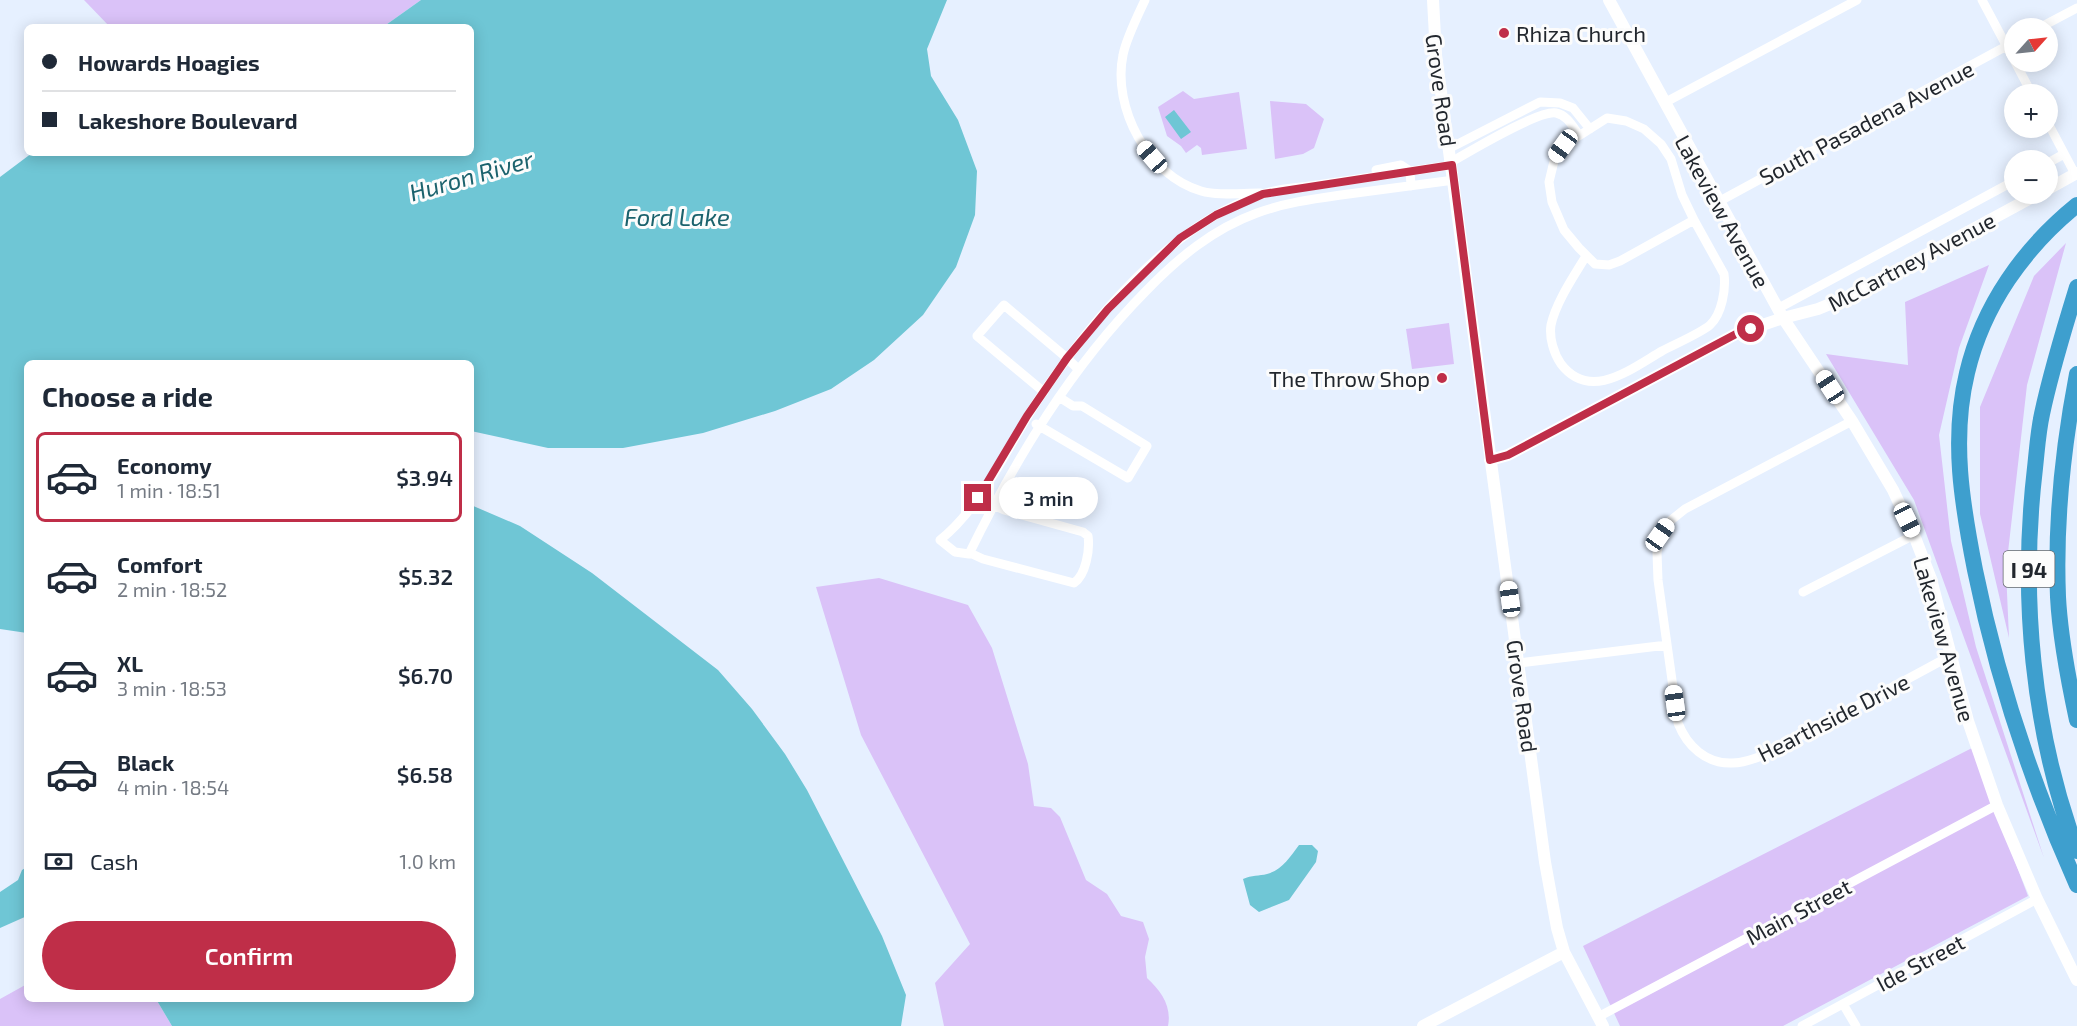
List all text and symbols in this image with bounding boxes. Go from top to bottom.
north arrow [2004,18,2058,72]
map controls [2004,18,2058,204]
place label: Rhiza Church [1516,20,1646,46]
marker: Rhiza Church [1497,26,1511,40]
street label: Grove Road [1421,32,1463,148]
text: Howards Hoagies [78,49,260,75]
street label: South Pasadena Avenue [1754,54,1978,190]
button: + [2004,84,2058,138]
text: Lakeshore Boulevard [78,107,298,133]
car [1545,126,1581,166]
street label: Lakeview Avenue [1670,130,1776,292]
car [1133,138,1171,176]
water label: Huron River [406,143,537,207]
button: − [2004,150,2058,204]
water label: Ford Lake [624,202,730,231]
street label: McCartney Avenue [1823,206,1999,316]
route start [1737,315,1764,342]
place label: The Throw Shop [1269,365,1430,391]
car [1813,367,1847,407]
marker: The Throw Shop [1435,371,1449,385]
text: Choose a ride [42,380,213,412]
icon: car [45,450,99,504]
text: Economy [117,452,212,478]
text: $3.94 [396,464,453,490]
callout: 3 min [999,477,1098,519]
text: 1 min · 18:51 [117,478,221,502]
route end [964,484,991,511]
text: 3 min [1023,486,1074,510]
car [1891,500,1923,540]
car [1642,515,1678,555]
icon: car [45,549,99,603]
text: Comfort [117,551,202,577]
road number: I 94 [2004,551,2054,587]
street label: Lakeview Avenue [1909,553,1981,725]
text: $5.32 [398,563,453,589]
text: 2 min · 18:52 [117,577,227,601]
car [1499,580,1521,618]
street label: Grove Road [1502,638,1544,754]
icon: car [45,648,99,702]
text: XL [117,650,143,676]
text: $6.70 [398,662,453,688]
street label: Hearthside Drive [1753,668,1913,766]
text: 3 min · 18:53 [117,676,227,700]
car [1664,684,1686,722]
icon: car [45,747,99,801]
text: Black [117,749,174,775]
text: $6.58 [397,761,453,787]
text: 4 min · 18:54 [117,775,229,799]
icon: cash [42,845,75,878]
text: Cash [90,848,139,874]
text: 1.0 km [399,849,456,873]
street label: Main Street [1741,872,1855,950]
button: Confirm [42,921,456,990]
street label: Ide Street [1871,928,1969,996]

